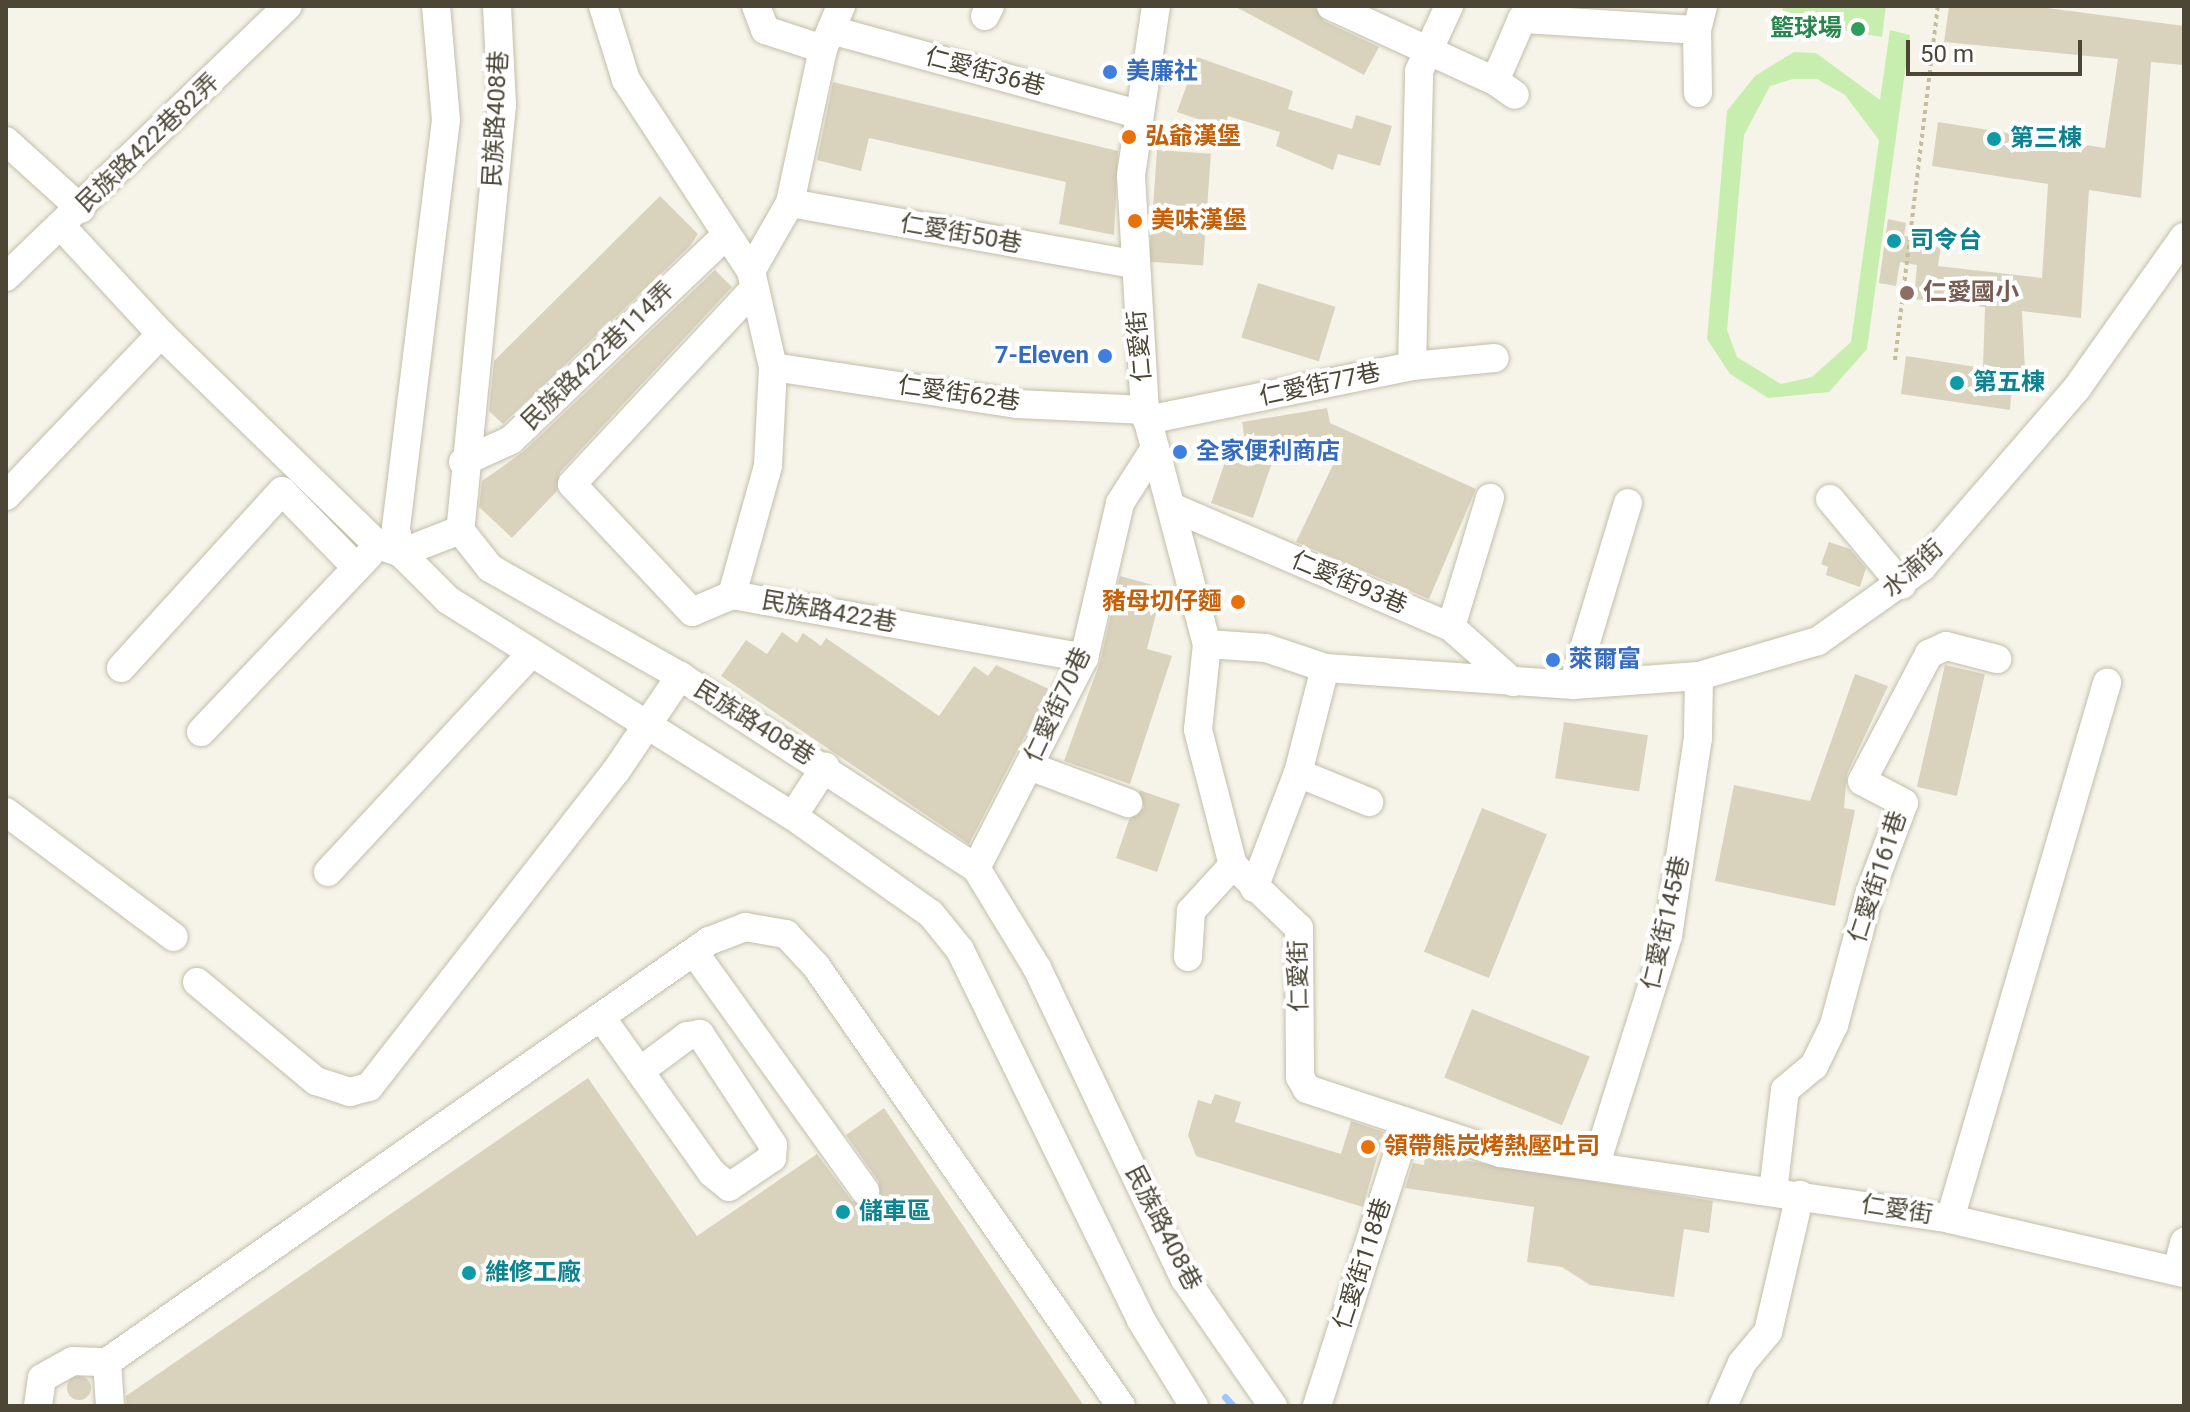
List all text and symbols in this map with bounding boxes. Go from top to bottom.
place label: 籃球場 [1770,15,1842,43]
marker: 籃球場 [1849,20,1867,38]
scale bar [1910,24,2086,74]
text: 50 m [1920,40,1974,68]
street label: 仁愛街36巷 [922,42,1048,102]
street label: 民族路408巷 [478,50,514,188]
place label: 美廉社 [1126,58,1198,86]
marker: 美廉社 [1101,63,1119,81]
street label: 民族路422巷82弄 [71,68,225,218]
place label: 弘爺漢堡 [1145,123,1241,151]
place label: 第三棟 [2010,125,2082,153]
marker: 弘爺漢堡 [1120,128,1138,146]
marker: 第三棟 [1985,130,2003,148]
place label: 美味漢堡 [1151,207,1247,235]
street label: 仁愛街50巷 [898,209,1024,259]
marker: 美味漢堡 [1126,212,1144,230]
place label: 司令台 [1910,227,1982,255]
marker: 司令台 [1885,232,1903,250]
street label: 民族路422巷114弄 [516,276,680,436]
place label: 仁愛國小 [1923,279,2019,307]
marker: 仁愛國小 [1898,284,1916,302]
street label: 仁愛街 [1123,309,1157,383]
place label: 7-Eleven [995,342,1089,370]
marker: 7-Eleven [1096,347,1114,365]
street label: 仁愛街77巷 [1257,358,1383,412]
place label: 第五棟 [1973,369,2045,397]
street label: 仁愛街62巷 [896,371,1022,417]
marker: 第五棟 [1948,374,1966,392]
place label: 全家便利商店 [1196,438,1340,466]
marker: 全家便利商店 [1171,443,1189,461]
street label: 水湳街 [1877,534,1949,604]
street label: 仁愛街93巷 [1287,546,1411,620]
street label: 民族路422巷 [759,586,899,638]
place label: 豬母切仔麵 [1102,588,1222,616]
marker: 豬母切仔麵 [1229,593,1247,611]
street label: 仁愛街70巷 [1019,643,1097,767]
place label: 萊爾富 [1569,646,1641,674]
marker: 萊爾富 [1544,651,1562,669]
street label: 民族路408巷 [689,675,819,771]
street label: 仁愛街161巷 [1843,808,1913,946]
street label: 仁愛街145巷 [1637,853,1695,993]
street label: 仁愛街 [1284,940,1314,1012]
place label: 領帶熊炭烤熱壓吐司 [1384,1133,1600,1161]
marker: 領帶熊炭烤熱壓吐司 [1359,1138,1377,1156]
street label: 民族路408巷 [1119,1161,1207,1295]
street label: 仁愛街 [1859,1190,1935,1230]
street label: 仁愛街118巷 [1328,1195,1398,1333]
place label: 儲車區 [859,1198,931,1226]
marker: 儲車區 [834,1203,852,1221]
place label: 維修工廠 [485,1259,581,1287]
marker: 維修工廠 [460,1264,478,1282]

